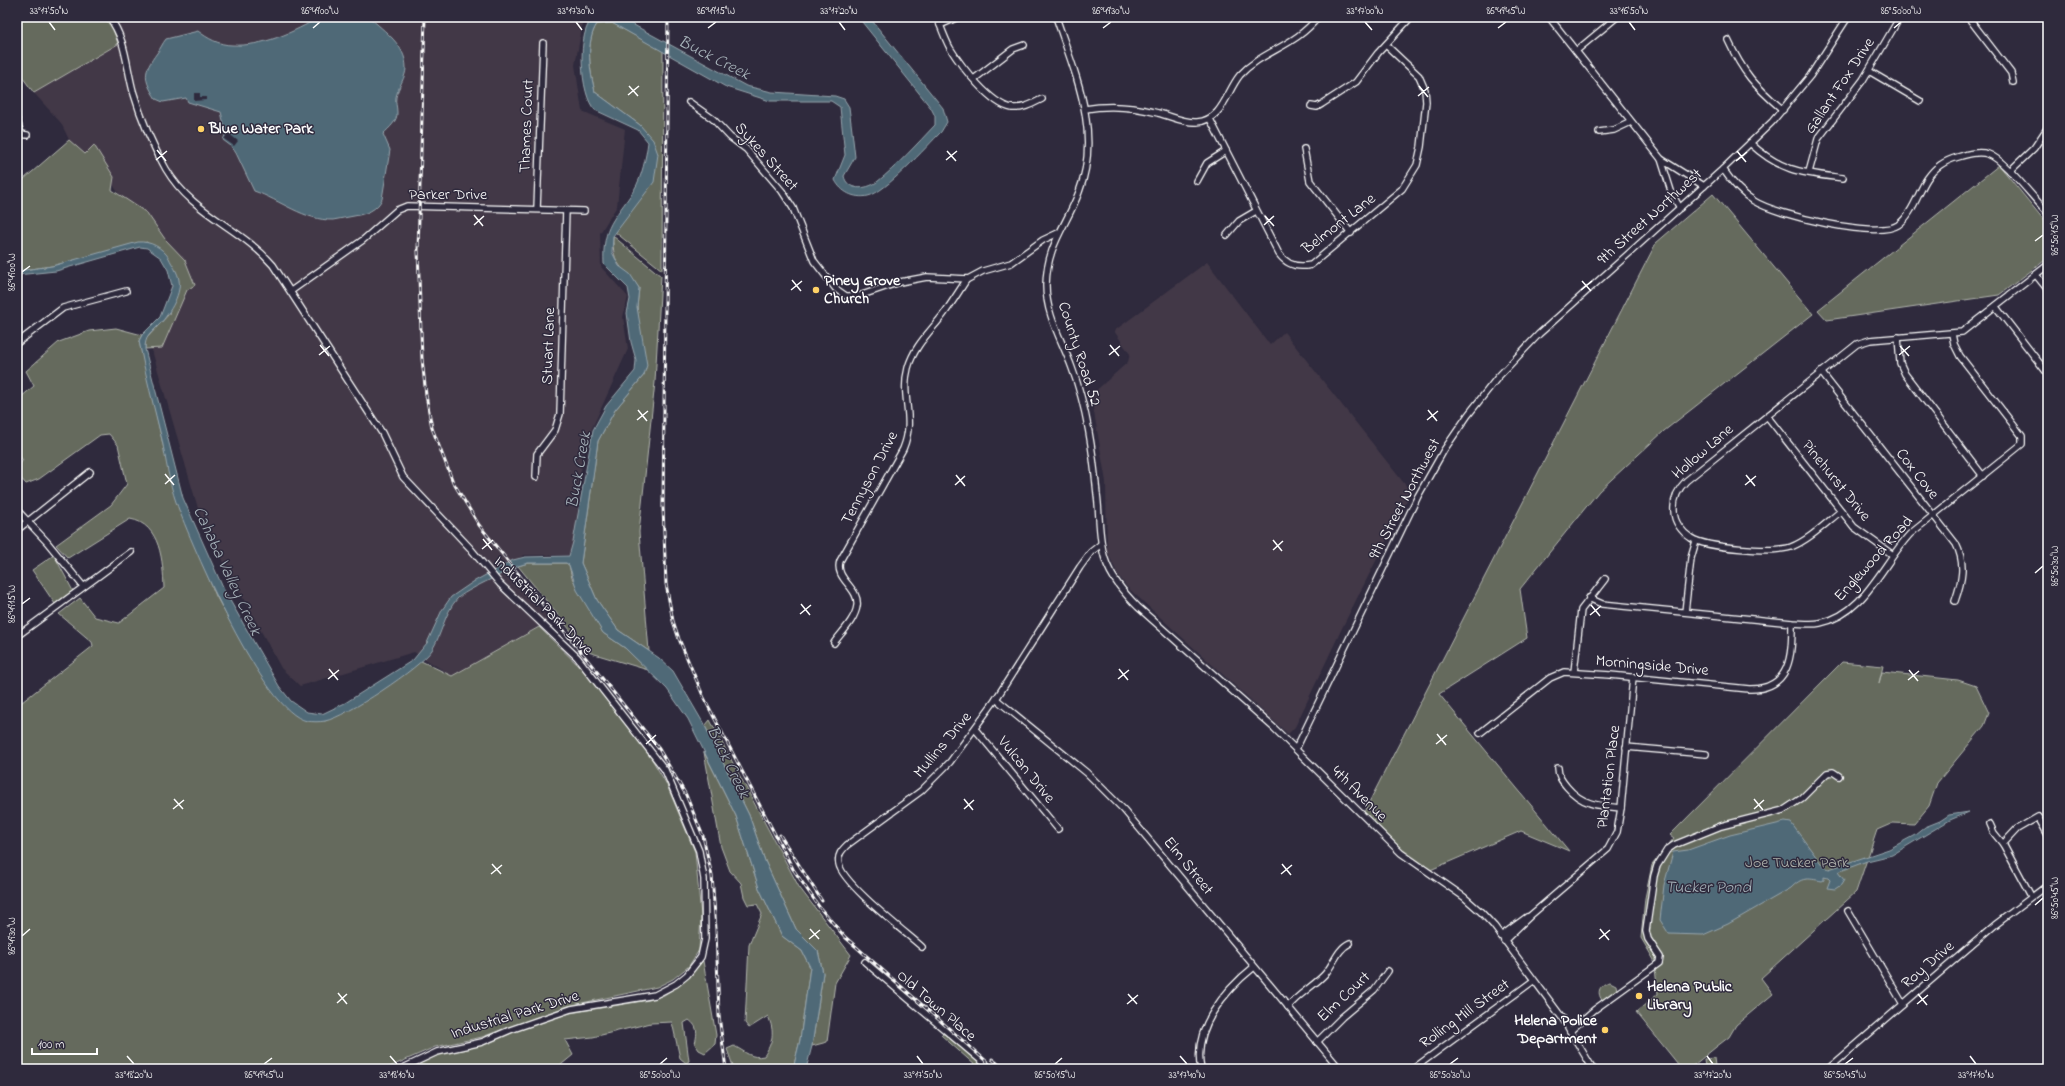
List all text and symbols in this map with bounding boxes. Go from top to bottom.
text: 33°17'50"N [30,4,68,19]
text: 86°49'00"W [301,4,339,19]
text: 33°17'30"N [558,4,595,19]
text: 86°49'15"W [697,4,735,19]
text: 33°17'20"N [820,4,858,19]
text: 86°49'30"W [1092,4,1130,19]
text: 33°17'00"N [1346,4,1384,19]
text: 86°49'45"W [1487,4,1526,19]
text: 33°16'50"N [1610,4,1649,19]
text: 86°50'00"W [1881,4,1922,19]
water label: Buck Creek [674,29,756,87]
street label: Gallant Fox Drive [1799,32,1882,139]
street label: Thames Court [513,78,541,173]
place label: Blue Water Park [208,117,314,141]
street label: Sykes Street [728,117,804,197]
marker: Blue Water Park [196,124,206,134]
street label: 9th Street Northwest [1592,163,1708,271]
street label: Parker Drive [409,183,488,207]
street label: Belmont Lane [1296,187,1382,261]
text: 86°50'15"W [2048,214,2063,255]
text: 86°49'00"W [5,253,20,291]
place label: Piney Grove Church [824,269,901,311]
marker: Piney Grove Church [811,285,821,295]
street label: County Road 52 [1051,299,1107,409]
street label: Stuart Lane [536,306,562,385]
street label: Hollow Lane [1667,418,1740,486]
street label: Tennyson Drive [835,426,905,529]
water label: Buck Creek [560,428,598,510]
street label: 9th Street Northwest [1363,434,1447,564]
street label: Pinehurst Drive [1796,435,1877,528]
street label: Cox Cove [1889,443,1945,505]
water label: Cahaba Valley Creek [185,502,268,641]
street label: Englewood Road [1829,511,1919,607]
text: 86°50'30"W [2048,546,2063,586]
street label: Industrial Park Drive [488,551,599,662]
text: 86°49'15"W [5,585,20,623]
street label: Morningside Drive [1594,649,1710,683]
street label: Mullins Drive [908,706,979,784]
water label: Buck Creek [700,722,757,804]
street label: Plantation Place [1591,723,1627,830]
street label: Vulcan Drive [991,730,1061,809]
street label: 4th Avenue [1325,760,1393,828]
street label: Elm Street [1157,832,1219,901]
park label: Joe Tucker Park [1745,851,1850,875]
water label: Tucker Pond [1665,875,1753,900]
text: 86°50'45"W [2048,877,2063,919]
text: 86°49'30"W [5,917,20,955]
street label: Roy Drive [1896,935,1960,995]
street label: Old Town Place [891,964,982,1048]
street label: Elm Court [1312,966,1377,1028]
street label: Rolling Mill Street [1415,973,1516,1055]
place label: Helena Public Library [1647,975,1733,1018]
street label: Industrial Park Drive [448,984,583,1046]
marker: Helena Public Library [1634,991,1644,1001]
place label: Helena Police Department [1514,1009,1598,1051]
marker: Helena Police Department [1600,1025,1610,1035]
scale bar [32,1030,97,1056]
text: 100 m [38,1036,65,1054]
text: 33°18'20"N [115,1068,153,1083]
text: 86°49'45"W [245,1068,284,1083]
text: 33°18'10"N [379,1068,415,1083]
text: 86°50'00"W [640,1068,681,1083]
text: 33°17'50"N [904,1068,942,1083]
text: 86°50'15"W [1035,1068,1076,1083]
text: 33°17'40"N [1169,1068,1206,1083]
text: 86°50'30"W [1430,1068,1470,1083]
text: 33°17'20"N [1694,1068,1732,1083]
text: 86°50'45"W [1824,1068,1866,1083]
text: 33°17'10"N [1958,1068,1994,1083]

